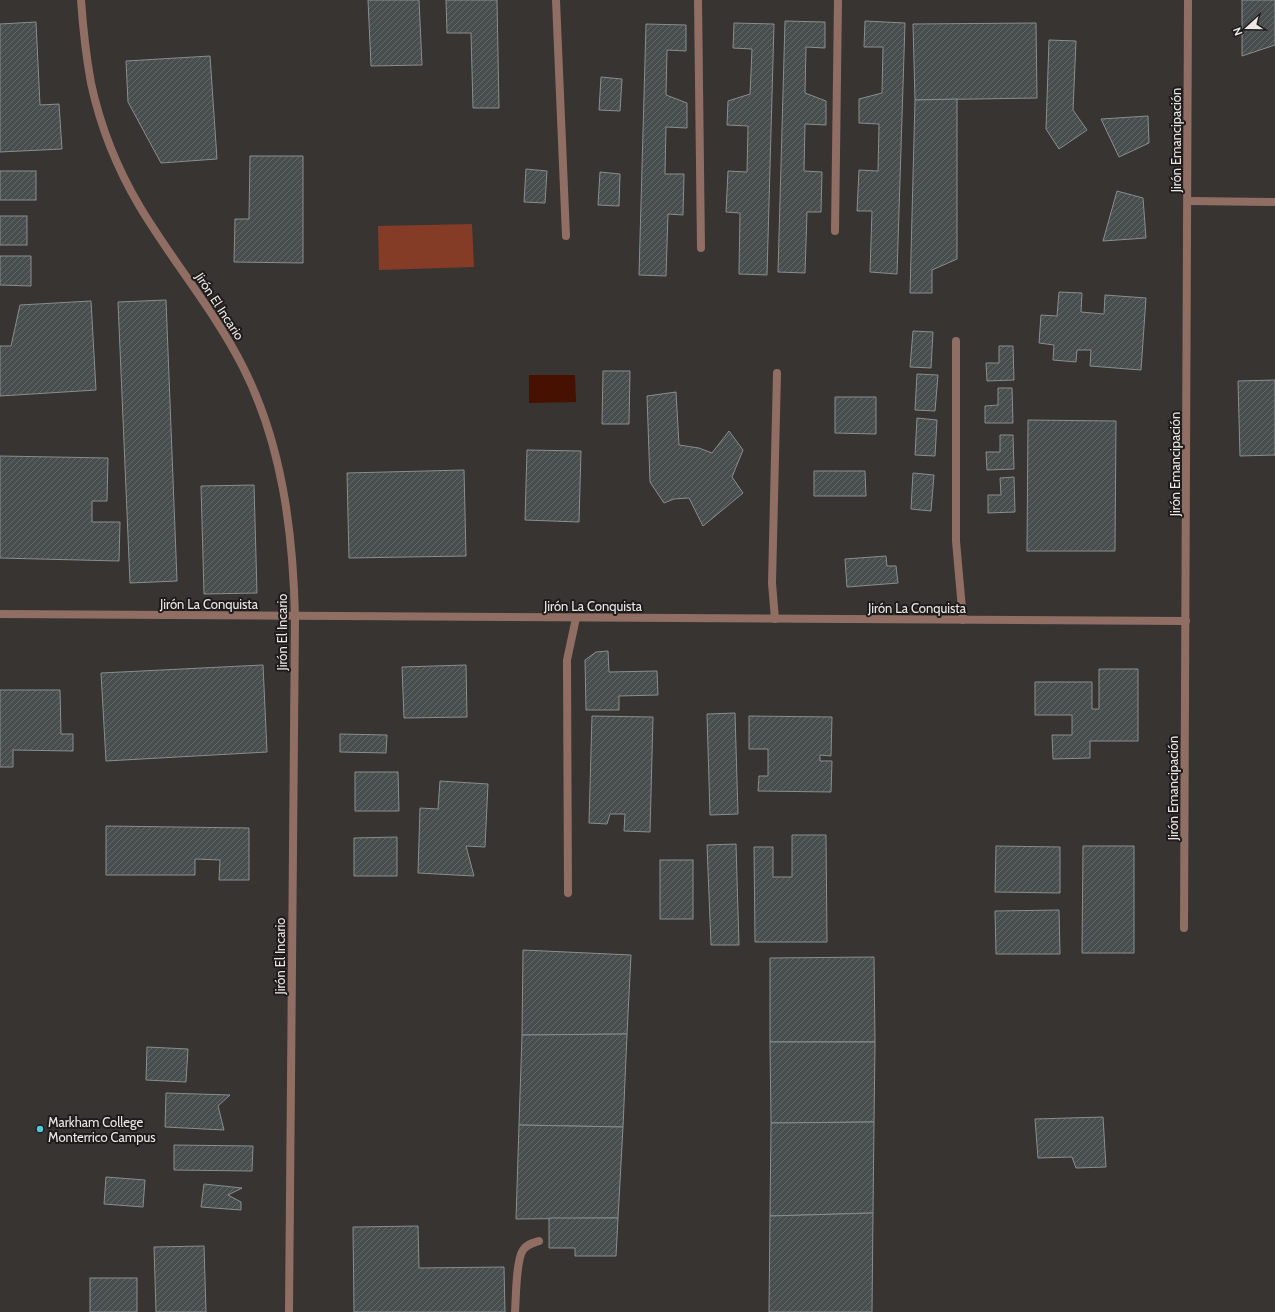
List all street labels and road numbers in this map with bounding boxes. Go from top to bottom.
street label: Jirón Emancipación [1168,88,1184,193]
street label: Jirón El Incario [192,268,248,343]
street label: Jirón Emancipación [1167,412,1183,517]
street label: Jirón El Incario [274,593,290,672]
street label: Jirón La Conquista [159,596,259,612]
street label: Jirón La Conquista [543,598,643,614]
street label: Jirón La Conquista [867,600,967,616]
street label: Jirón Emancipación [1165,736,1181,841]
street label: Jirón El Incario [272,917,288,996]

